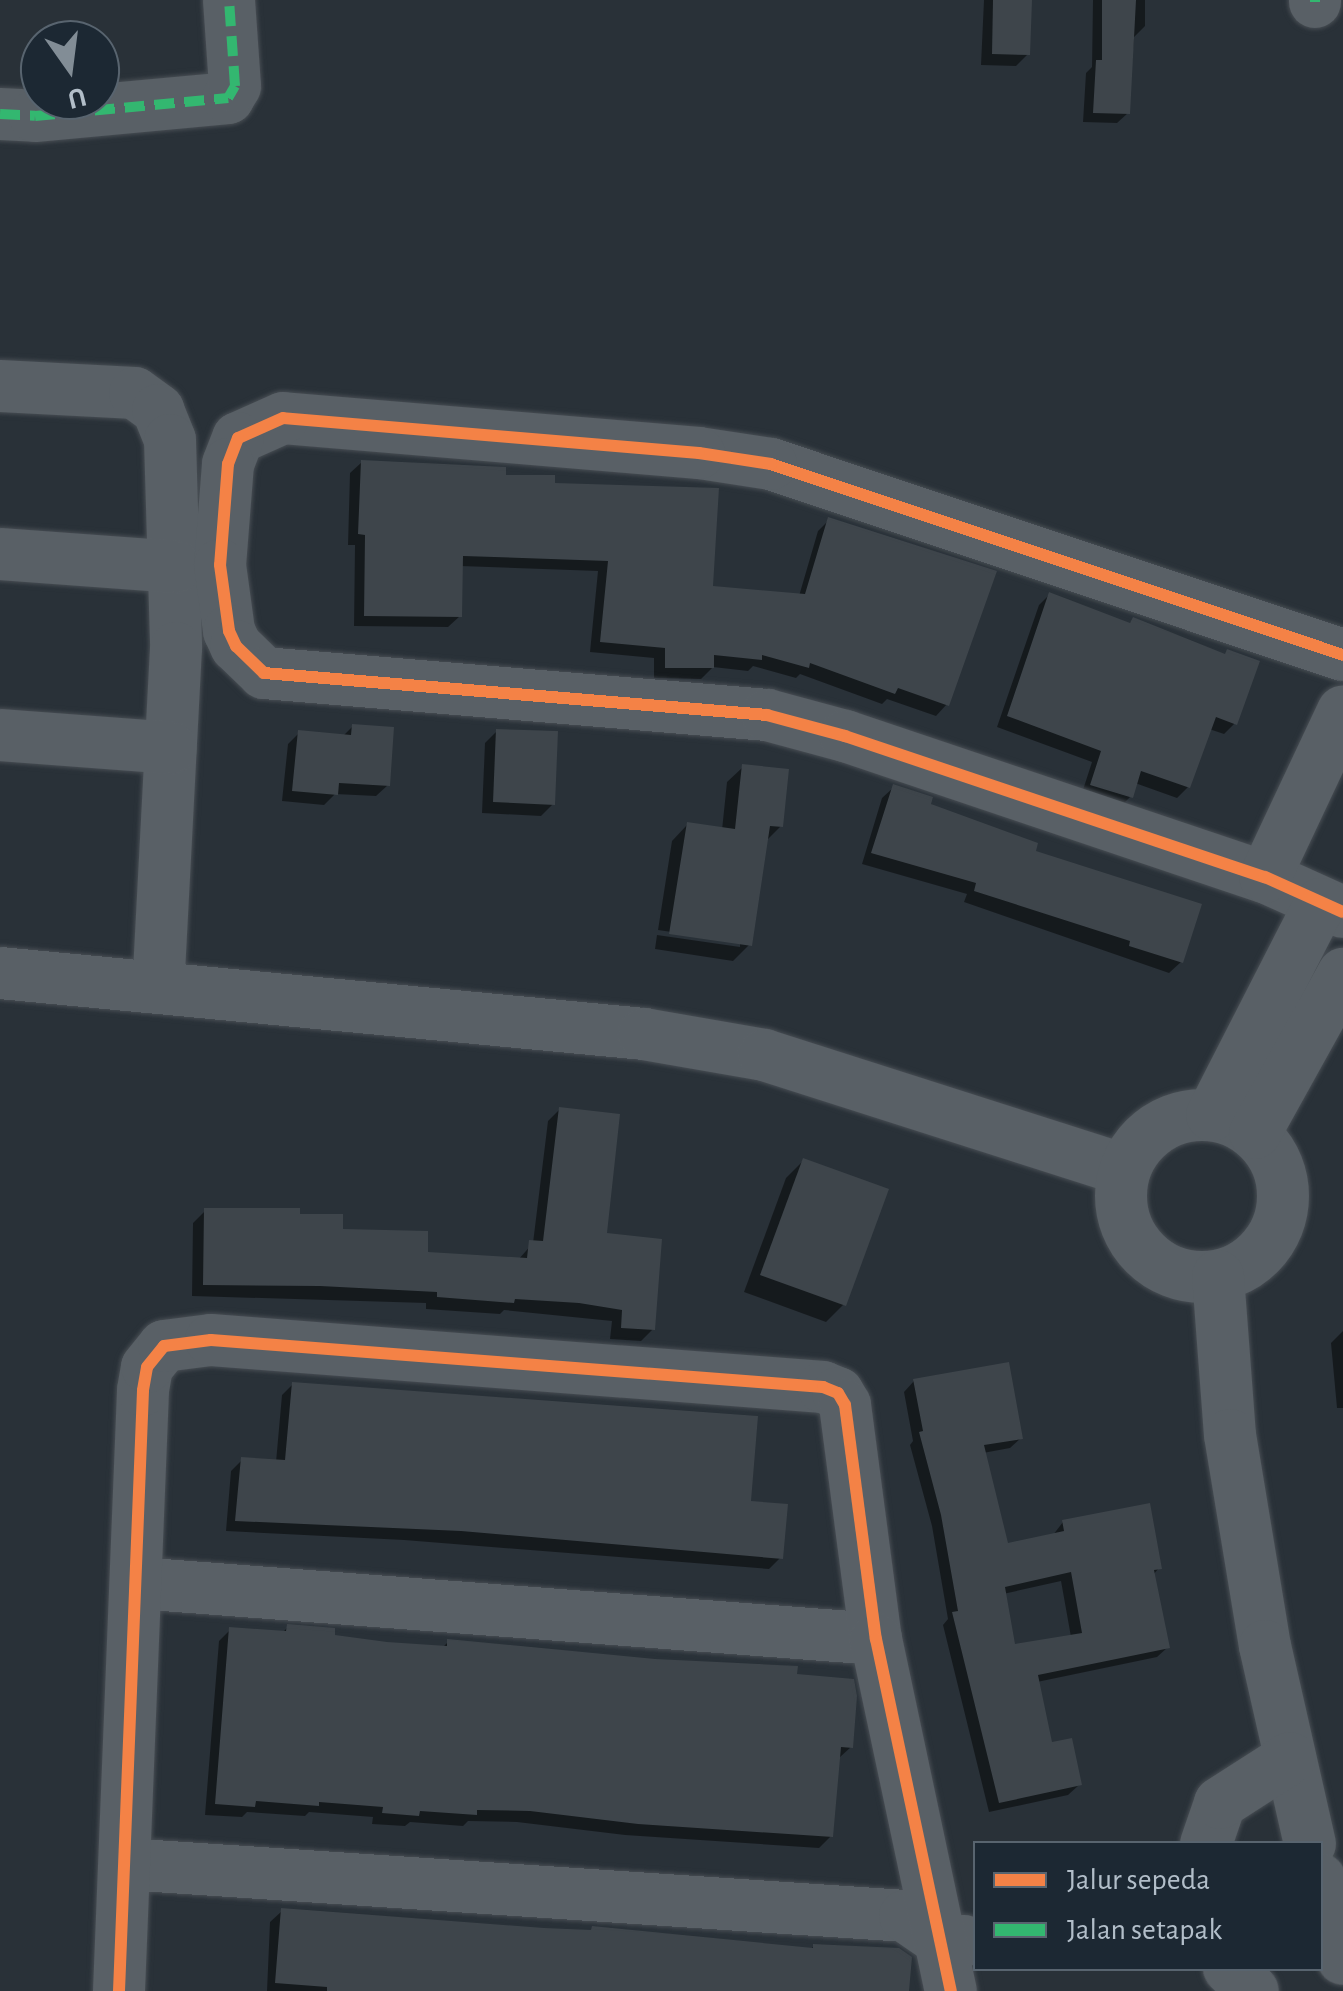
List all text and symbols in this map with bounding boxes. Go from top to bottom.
north arrow [20,20,120,120]
text: U [65,81,89,113]
legend [973,1841,1323,1971]
text: Jalur sepeda [1067,1865,1210,1895]
text: Jalan setapak [1067,1915,1222,1945]

